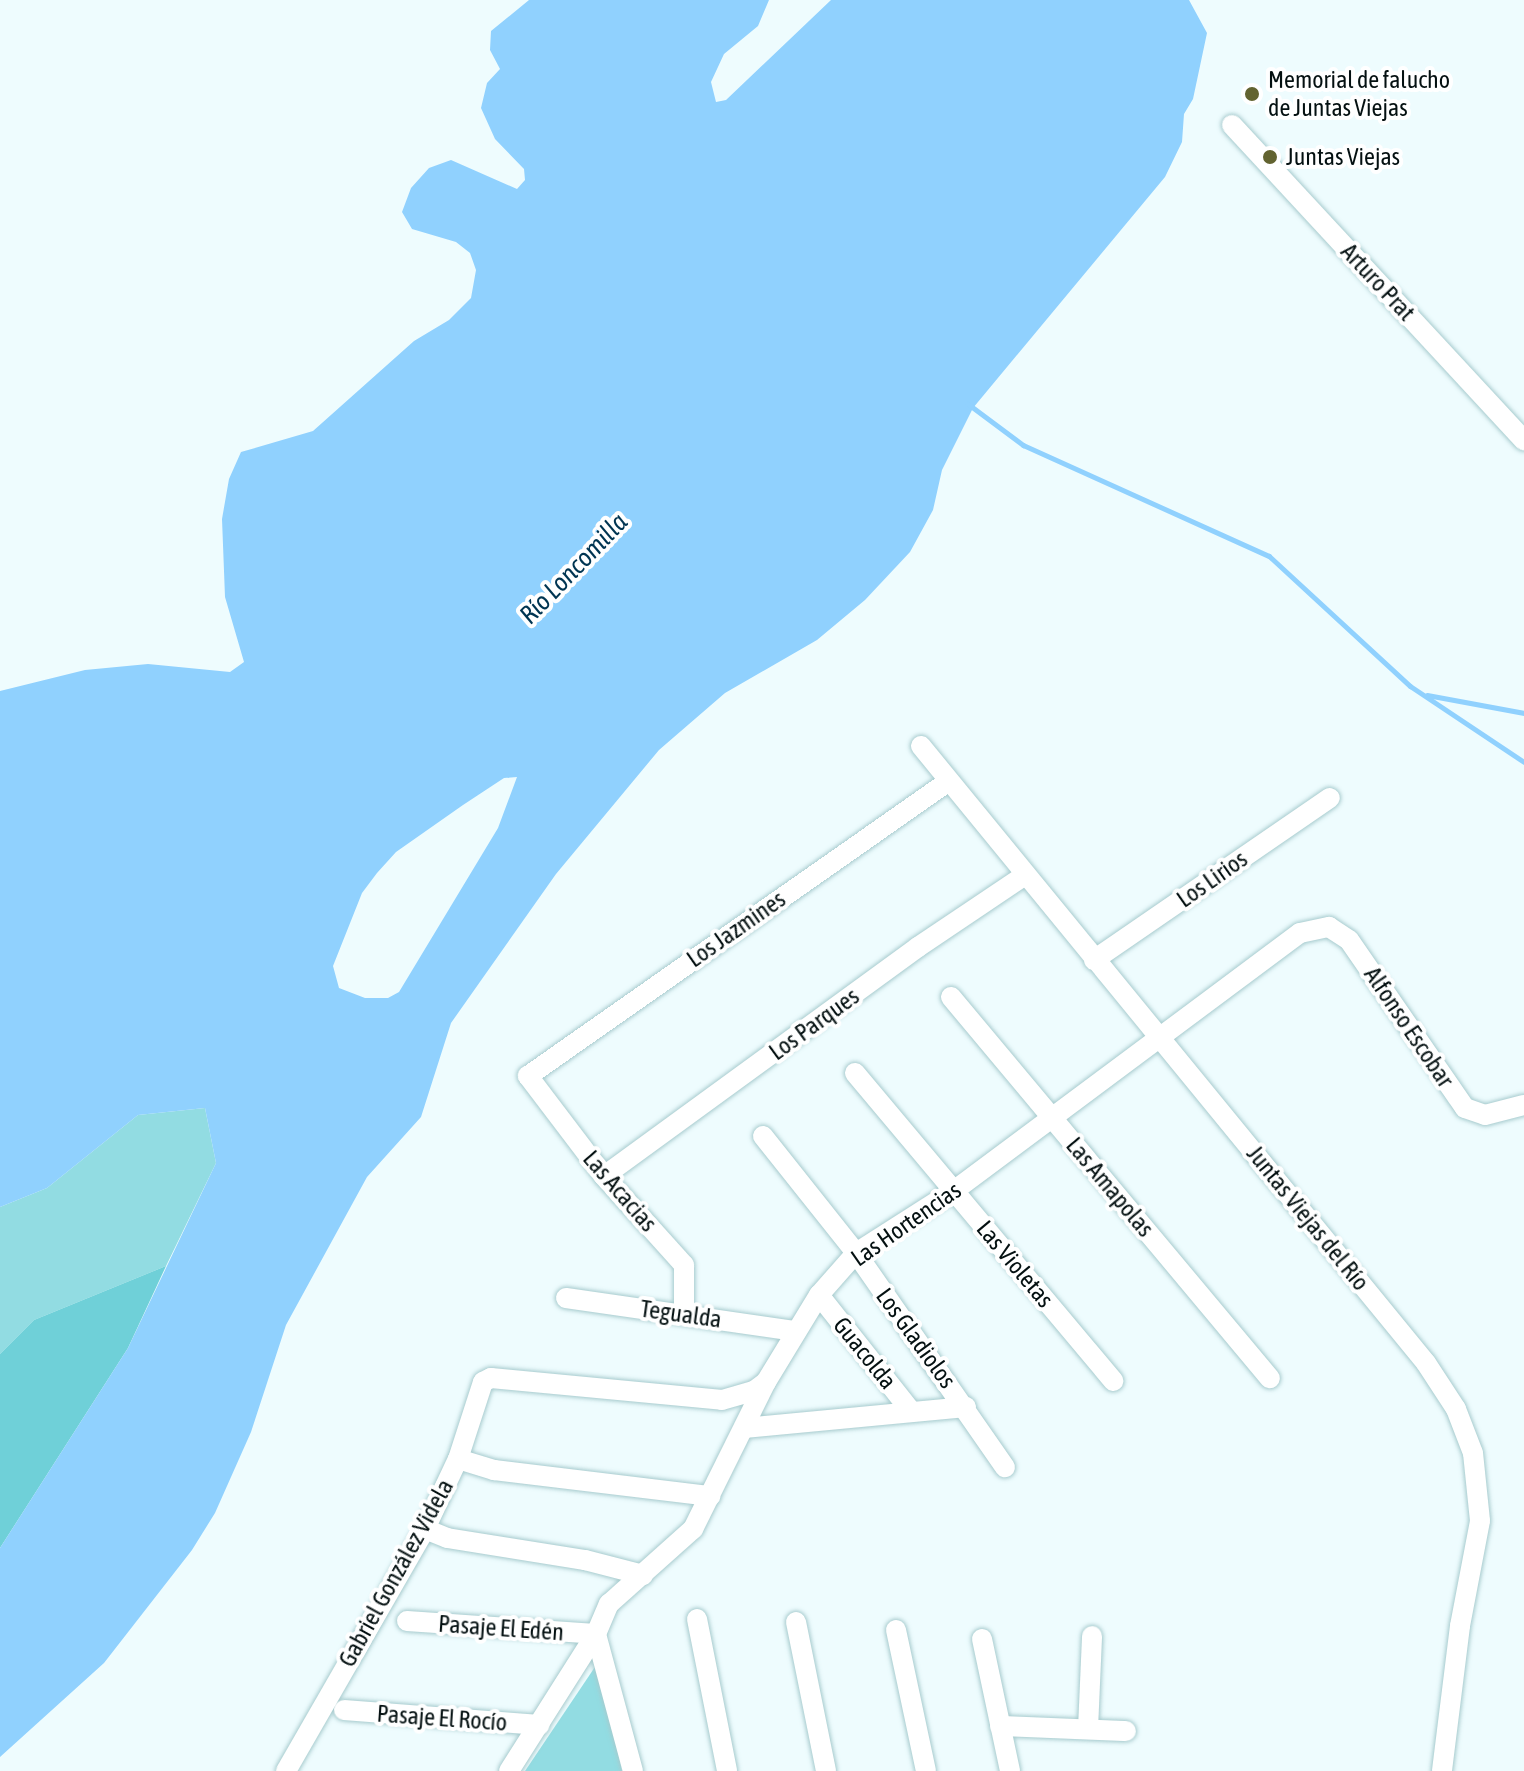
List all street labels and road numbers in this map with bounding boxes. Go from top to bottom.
street label: Arturo Prat [1335,237,1421,327]
street label: Los Lirios [1171,844,1253,914]
street label: Los Jazmines [681,885,791,973]
street label: Alfonso Escobar [1358,961,1460,1093]
street label: Los Parques [763,982,865,1066]
street label: Las Amapolas [1060,1131,1160,1243]
street label: Juntas Viejas del Río [1241,1140,1375,1296]
street label: Las Acacias [577,1145,663,1237]
street label: Las Hortencias [846,1176,966,1272]
street label: Las Violetas [970,1215,1060,1313]
street label: Los Gladiolos [870,1282,962,1394]
street label: Tegualda [639,1294,723,1334]
street label: Guacolda [827,1311,903,1395]
street label: Gabriel González Videla [333,1474,459,1672]
street label: Pasaje El Edén [437,1609,565,1647]
street label: Pasaje El Rocío [376,1699,508,1737]

